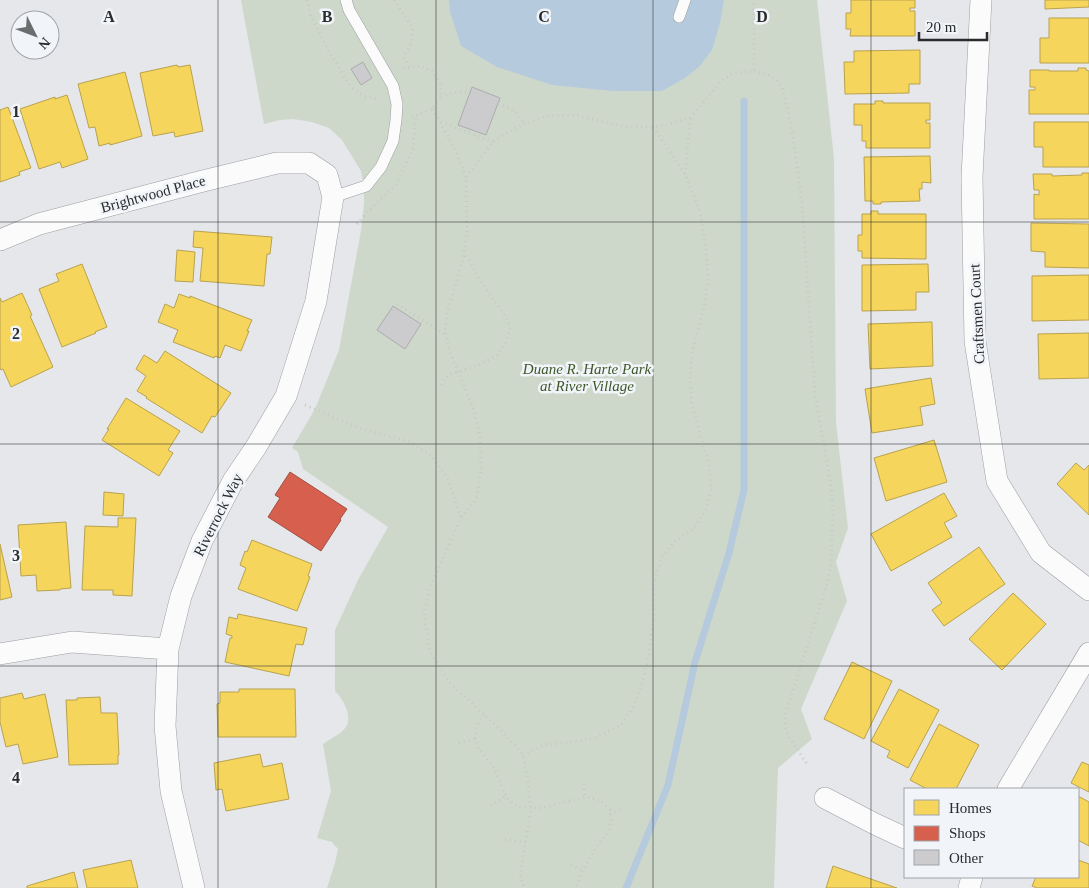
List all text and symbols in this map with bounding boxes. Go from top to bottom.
text: A [103,8,115,25]
text: B [322,8,333,25]
text: C [538,8,550,25]
text: D [756,8,768,25]
north arrow [10,10,60,60]
scale bar [919,10,986,42]
text: 20 m [926,19,957,35]
text: N [35,35,53,52]
text: 1 [12,103,20,120]
street label: Brightwood Place [99,172,208,216]
street label: Craftsmen Court [966,263,988,365]
text: 2 [12,325,20,342]
park label: Duane R. Harte Park at River Village [522,361,651,394]
street label: Riverrock Way [190,471,246,559]
text: 3 [12,547,20,564]
text: 4 [12,769,20,786]
legend [904,788,1079,878]
text: Homes [949,800,992,816]
text: Shops [949,825,986,841]
text: Other [949,850,983,866]

